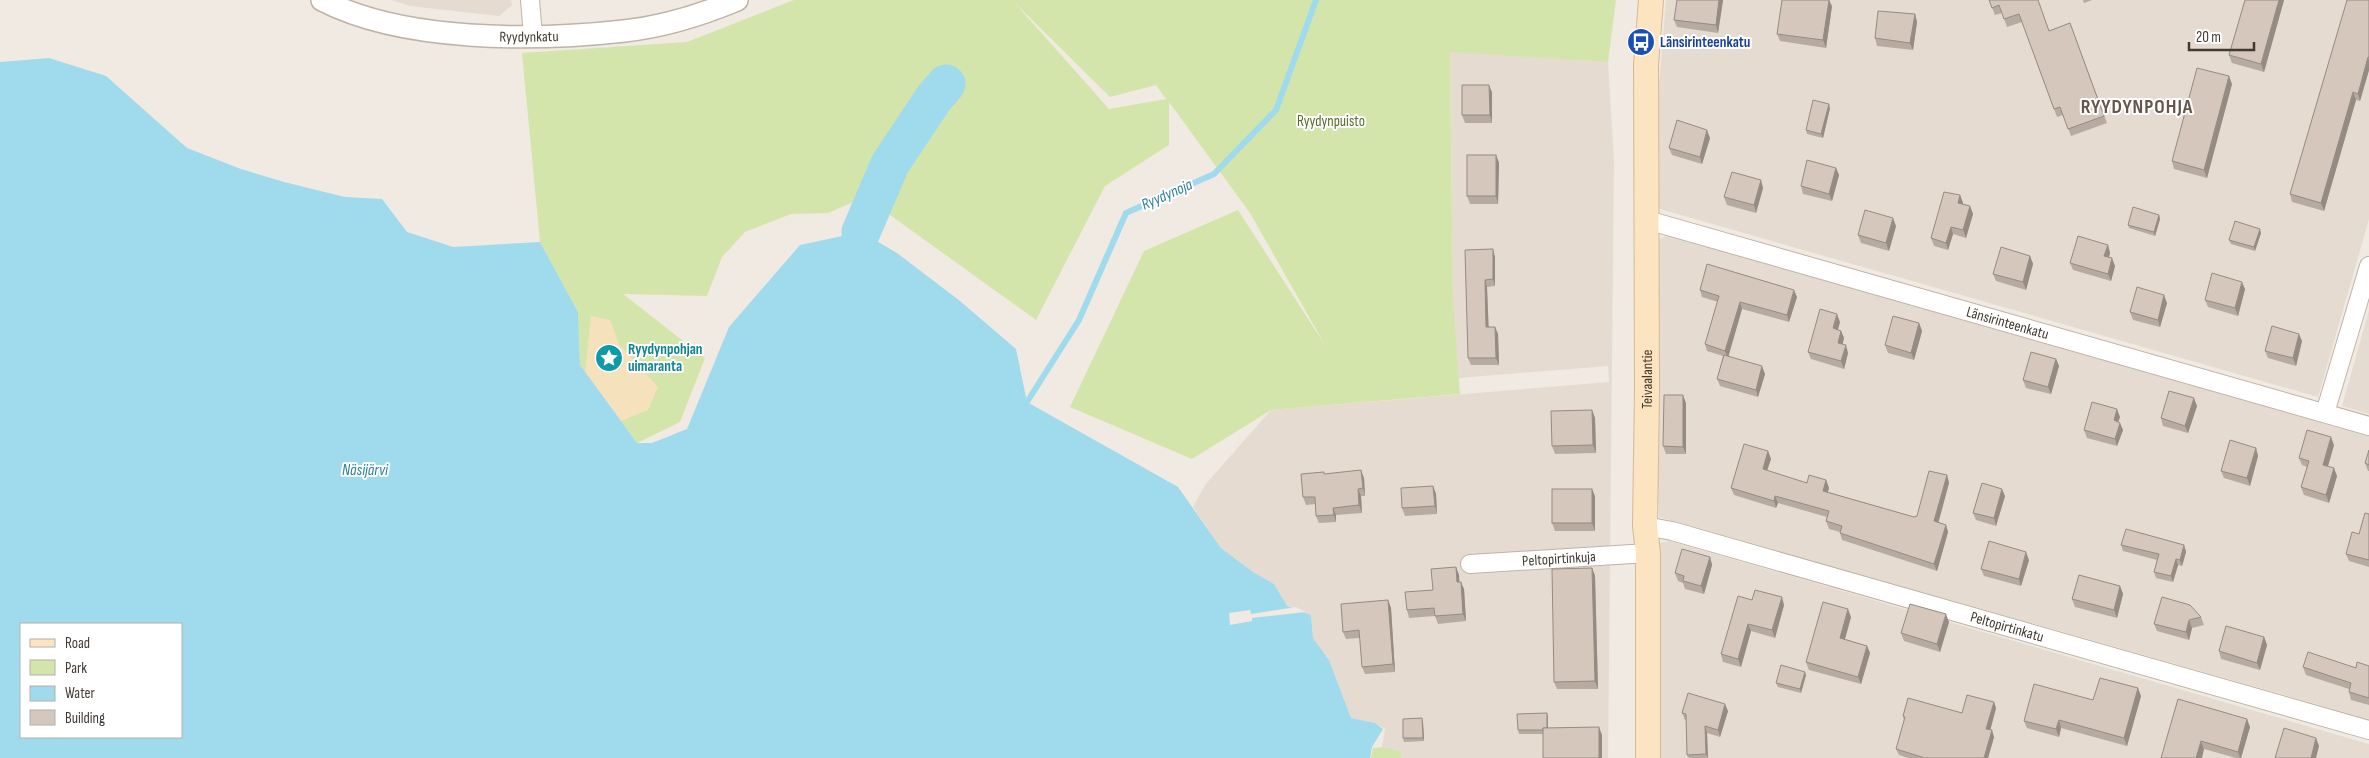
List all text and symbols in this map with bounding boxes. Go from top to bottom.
scale bar [2189,20,2254,52]
street label: Ryydynkatu [499,26,559,46]
bus stop icon: Länsirinteenkatu [1626,27,1656,57]
text: 20 m [2196,28,2221,47]
place label: Länsirinteenkatu [1660,33,1750,52]
district label: RYYDYNPOHJA [2081,95,2193,119]
park label: Ryydynpuisto [1297,112,1365,131]
water label: Ryydynoja [1138,175,1196,215]
street label: Länsirinteenkatu [1964,302,2051,344]
place label: Ryydynpohjan uimaranta [628,340,703,376]
place icon: Ryydynpohjan uimaranta [594,343,624,373]
street label: Teivaalantie [1637,349,1657,409]
water label: Näsijärvi [342,461,389,480]
street label: Peltopirtinkuja [1521,547,1596,570]
street label: Peltopirtinkatu [1968,607,2046,646]
legend [20,623,182,738]
text: Road [65,634,90,653]
text: Park [65,659,87,678]
text: Water [65,684,96,703]
text: Building [65,709,105,728]

